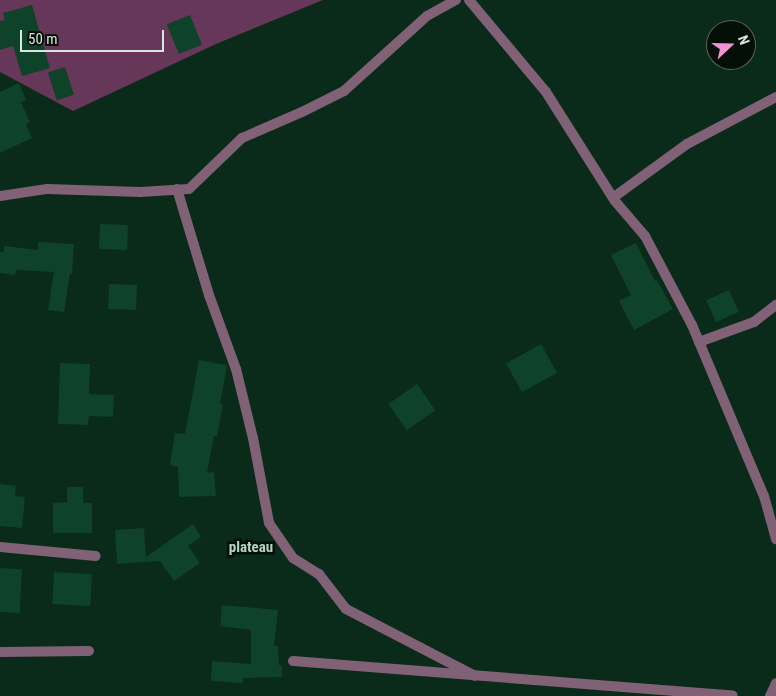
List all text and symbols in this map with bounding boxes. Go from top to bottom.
scale bar [22,20,166,52]
north arrow [706,20,756,70]
text: 50 m [28,30,58,48]
text: N [735,33,753,47]
district label: plateau [229,539,273,557]

